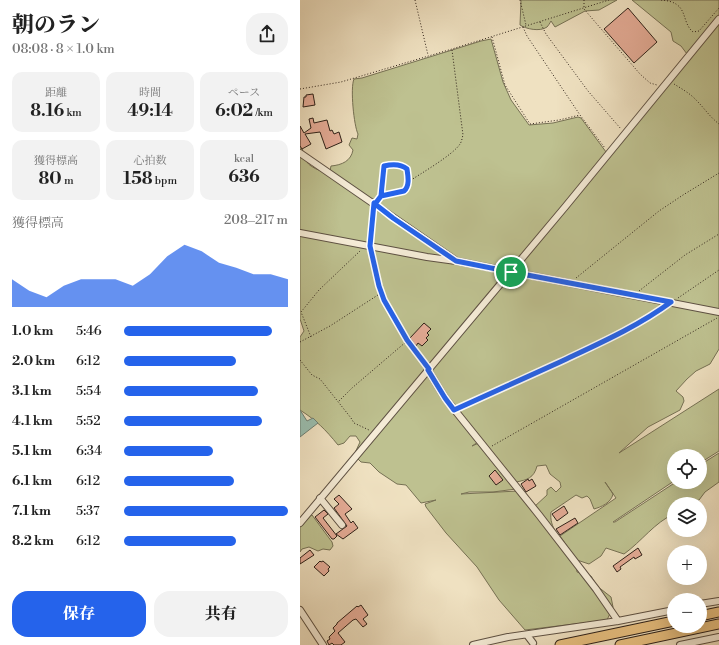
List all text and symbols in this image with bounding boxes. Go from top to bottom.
text: 朝のラン [12,12,100,39]
button: share [246,13,288,55]
text: 08:08 · 8 × 1.0 km [12,41,115,57]
text: 距離 [45,86,67,100]
text: 時間 [139,86,161,100]
text: ペース [228,86,260,100]
text: 8.16 [30,100,64,122]
text: 49:14 [127,100,173,122]
text: 6:02 [215,100,253,122]
text: km [64,106,82,120]
text: /km [253,106,273,120]
text: kcal [234,152,254,166]
text: 獲得標高 [34,154,78,168]
text: 心拍数 [134,154,167,168]
text: 636 [228,166,260,188]
text: 80 [38,168,62,190]
text: 158 [123,168,153,190]
text: m [62,174,74,188]
text: bpm [153,174,177,188]
text: 208–217 m [224,212,288,228]
text: 獲得標高 [12,215,64,231]
pin [494,255,528,289]
icon: arrive [500,261,522,283]
text: 1.0 km [12,323,53,339]
text: 5:46 [76,323,102,339]
text: 2.0 km [12,353,55,369]
text: 6:12 [76,353,100,369]
text: 3.1 km [12,383,52,399]
text: 5:54 [76,383,101,399]
text: 4.1 km [12,413,53,429]
text: 5:52 [76,413,101,429]
text: 5.1 km [12,443,52,459]
text: 6:34 [76,443,102,459]
map controls [667,449,707,633]
button: locate [667,449,707,489]
text: 6.1 km [12,473,52,489]
text: 6:12 [76,473,100,489]
button: layers [667,497,707,537]
text: 7.1 km [12,503,51,519]
text: 5:37 [76,503,100,519]
text: 8.2 km [12,533,54,549]
text: 6:12 [76,533,100,549]
button: + [667,545,707,585]
button: 保存 [12,591,146,637]
button: 共有 [154,591,288,637]
button: − [667,593,707,633]

